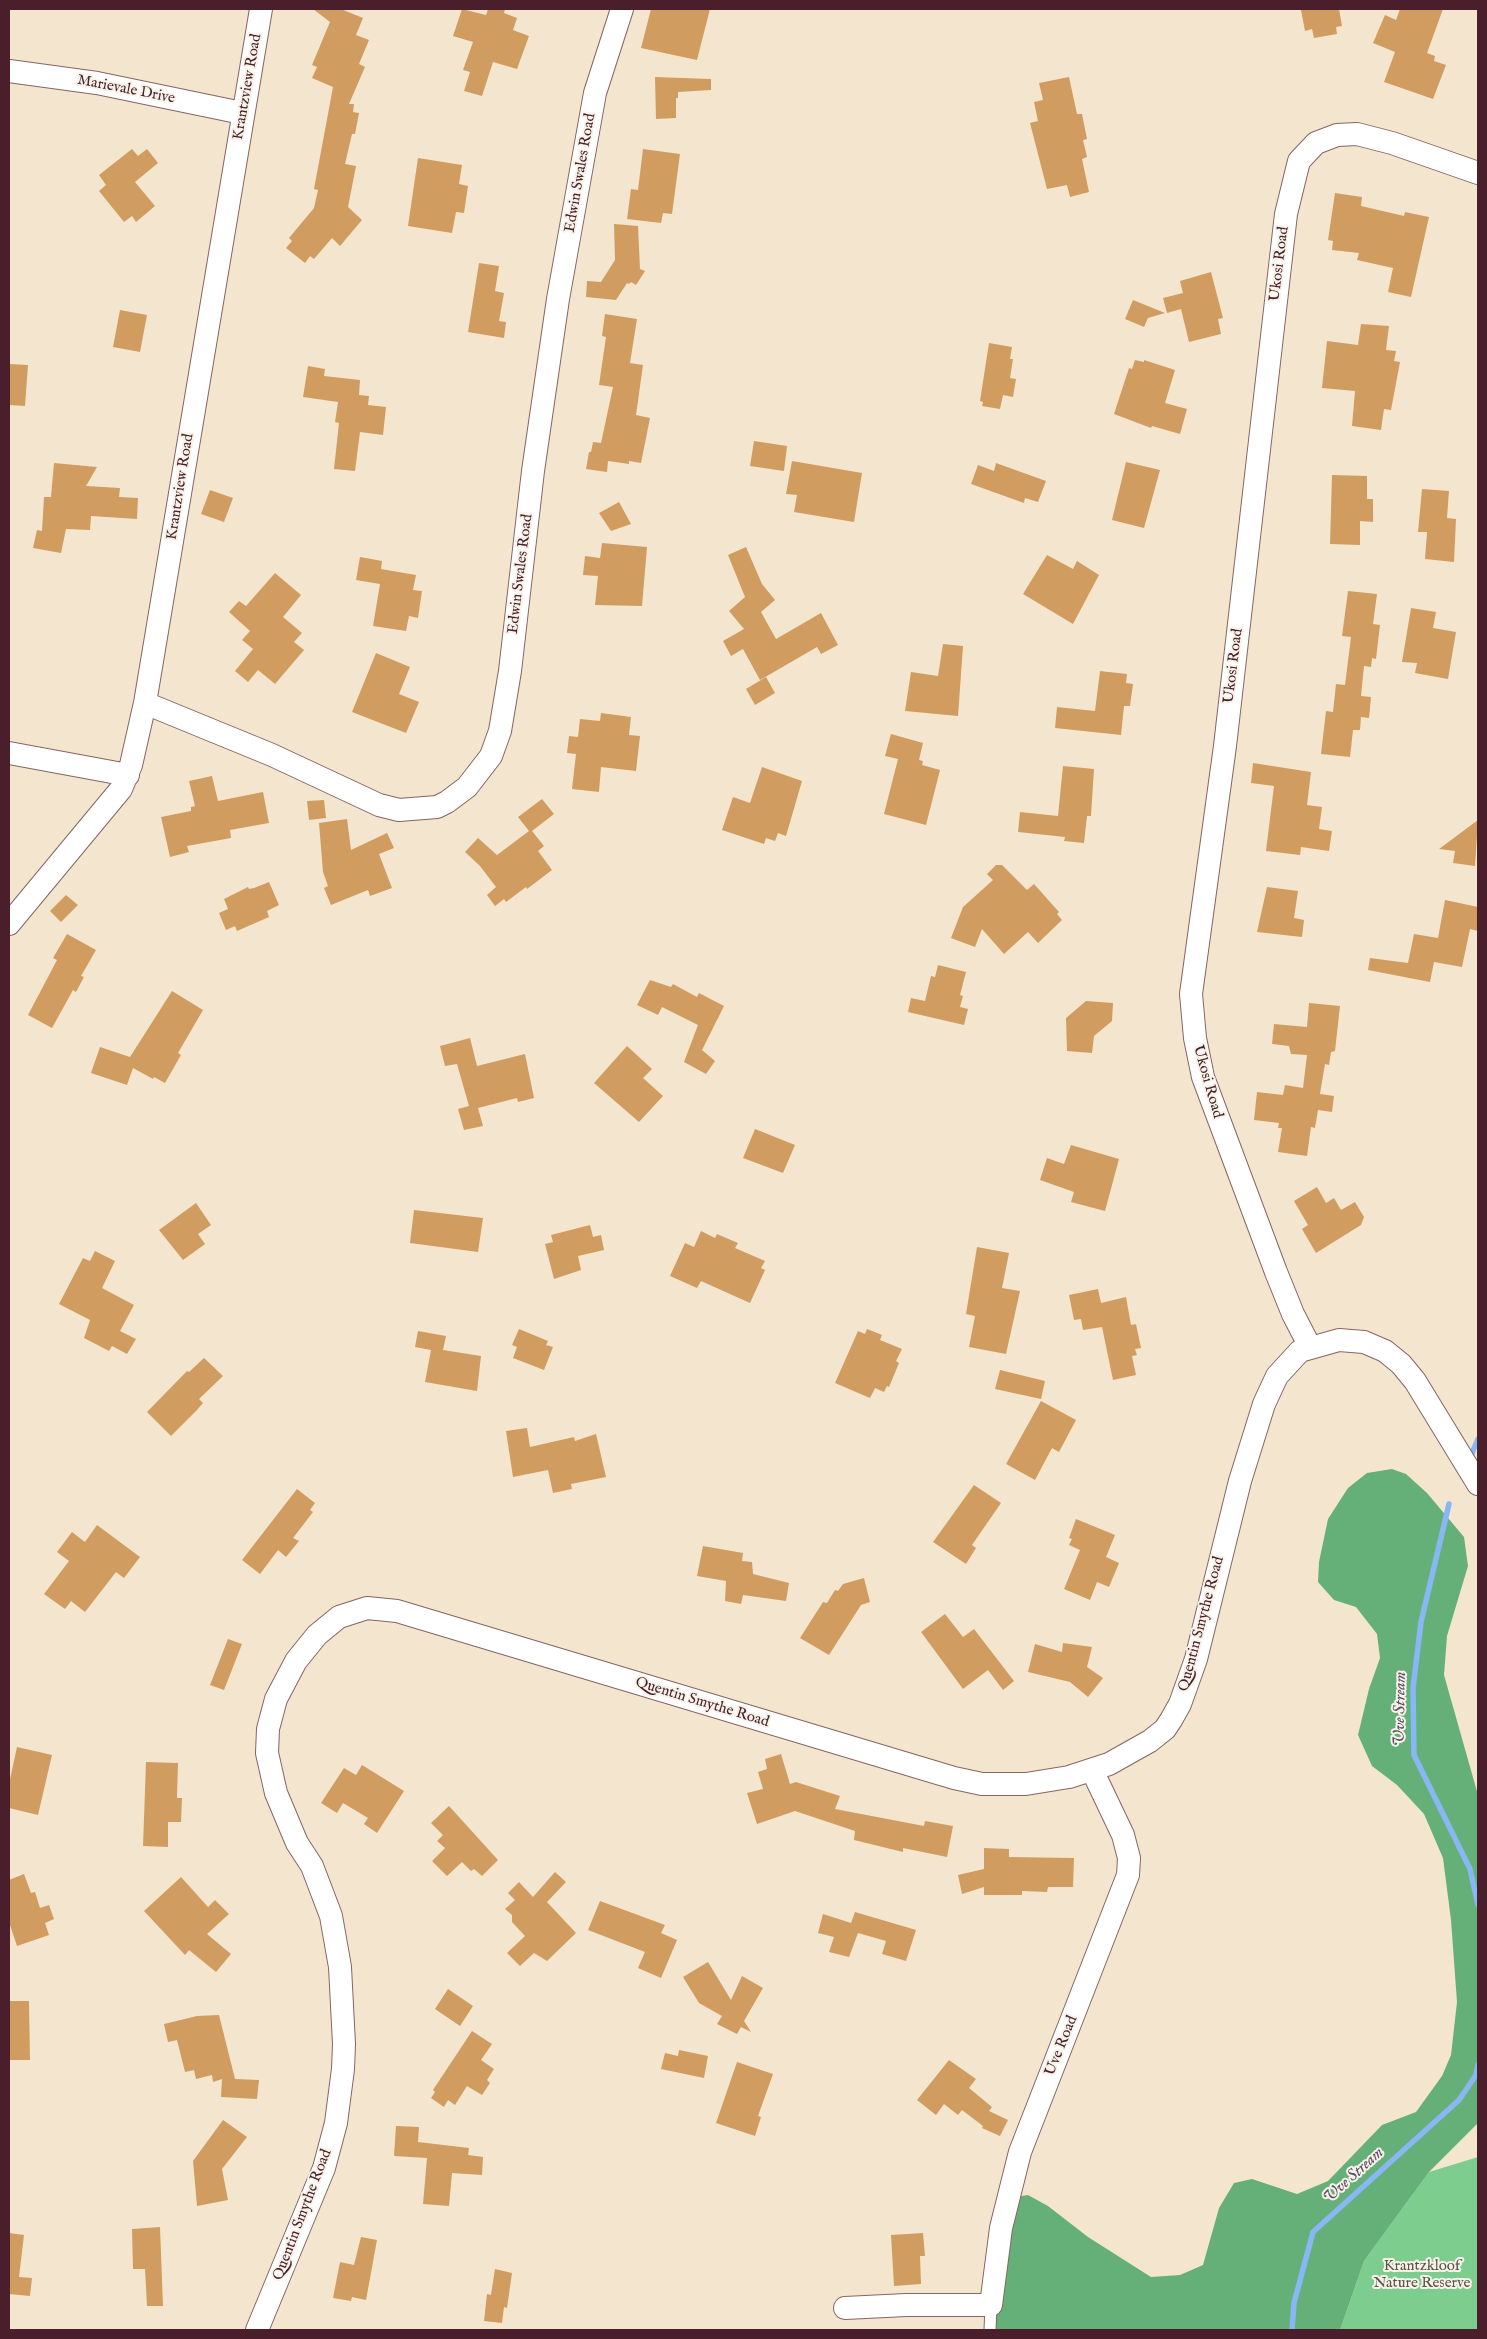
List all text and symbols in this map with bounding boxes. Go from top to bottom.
street label: Krantzview Road [230,33,266,141]
street label: Marievale Drive [76,72,176,108]
street label: Edwin Swales Road [562,112,600,234]
street label: Ukosi Road [1266,226,1294,302]
street label: Krantzview Road [164,433,198,541]
street label: Edwin Swales Road [505,513,537,635]
street label: Ukosi Road [1220,628,1248,704]
street label: Ukosi Road [1188,1043,1226,1121]
street label: Quentin Smythe Road [1175,1555,1229,1693]
water label: Uve Stream [1391,1671,1411,1747]
street label: Quentin Smythe Road [633,1674,771,1732]
street label: Uve Road [1042,2013,1082,2079]
water label: Uve Stream [1320,2144,1388,2208]
street label: Quentin Smythe Road [270,2147,336,2283]
park label: Krantzkloof Nature Reserve [1374,2258,1470,2293]

